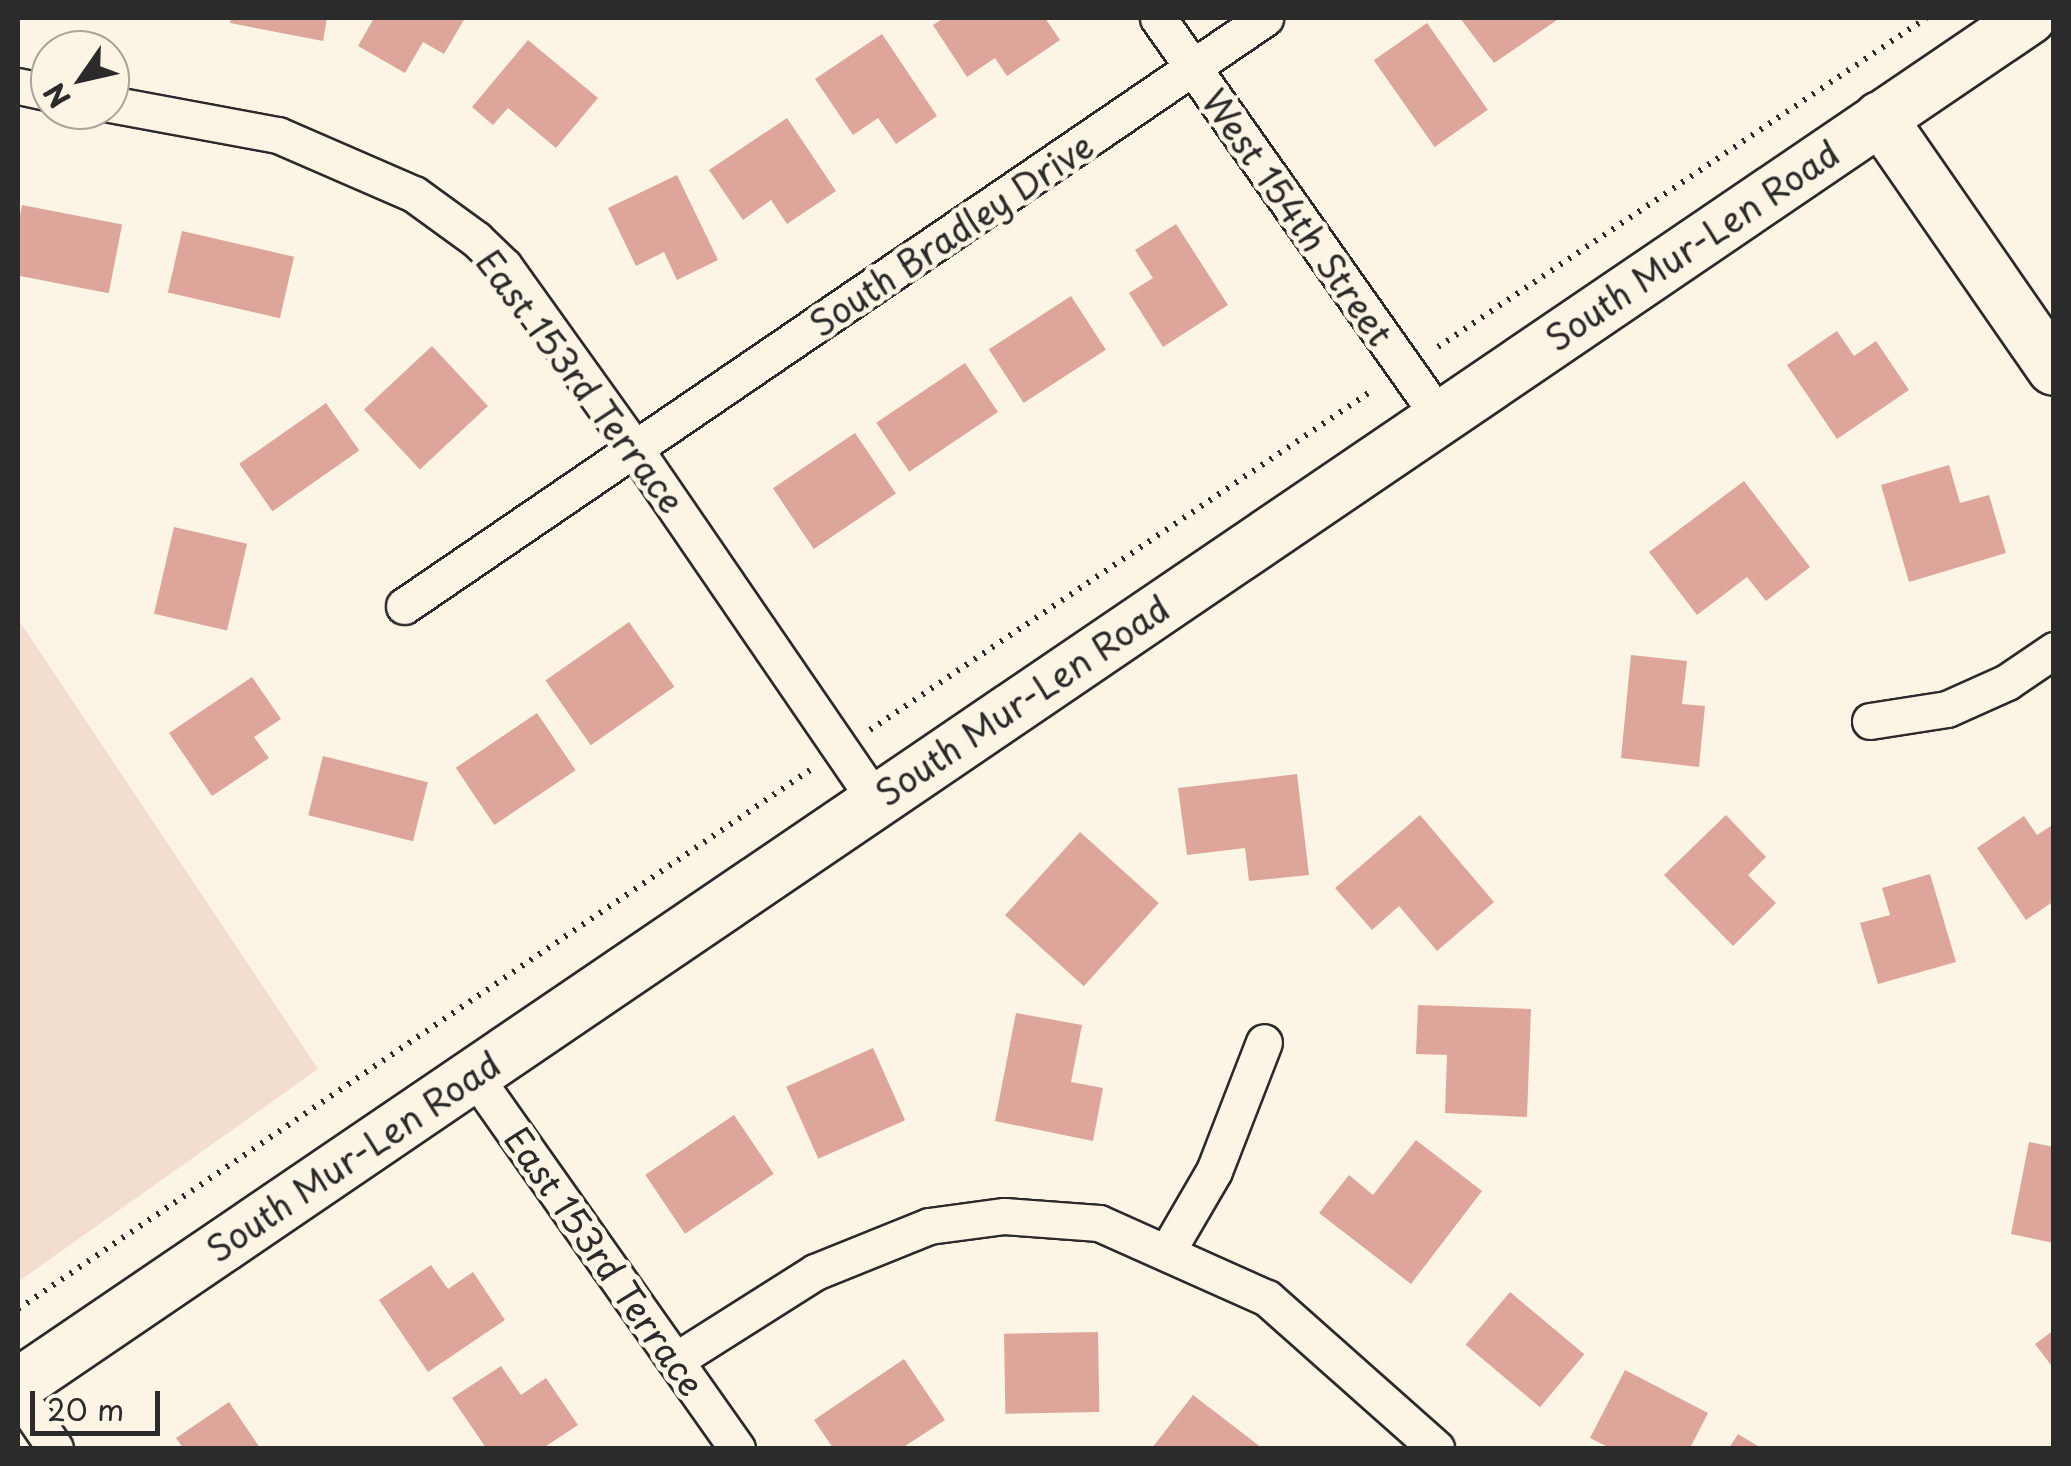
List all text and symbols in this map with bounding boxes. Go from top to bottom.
north arrow [30,30,130,130]
text: N [32,75,80,117]
street label: West 154th Street [1194,81,1402,353]
street label: South Bradley Drive [799,122,1103,346]
street label: South Mur-Len Road [1536,130,1848,360]
street label: East 153rd Terrace [468,241,694,521]
street label: South Mur-Len Road [866,585,1178,815]
street label: South Mur-Len Road [197,1041,509,1271]
street label: East 153rd Terrace [496,1118,714,1404]
scale bar [35,1371,165,1433]
text: 20 m [47,1386,124,1431]

